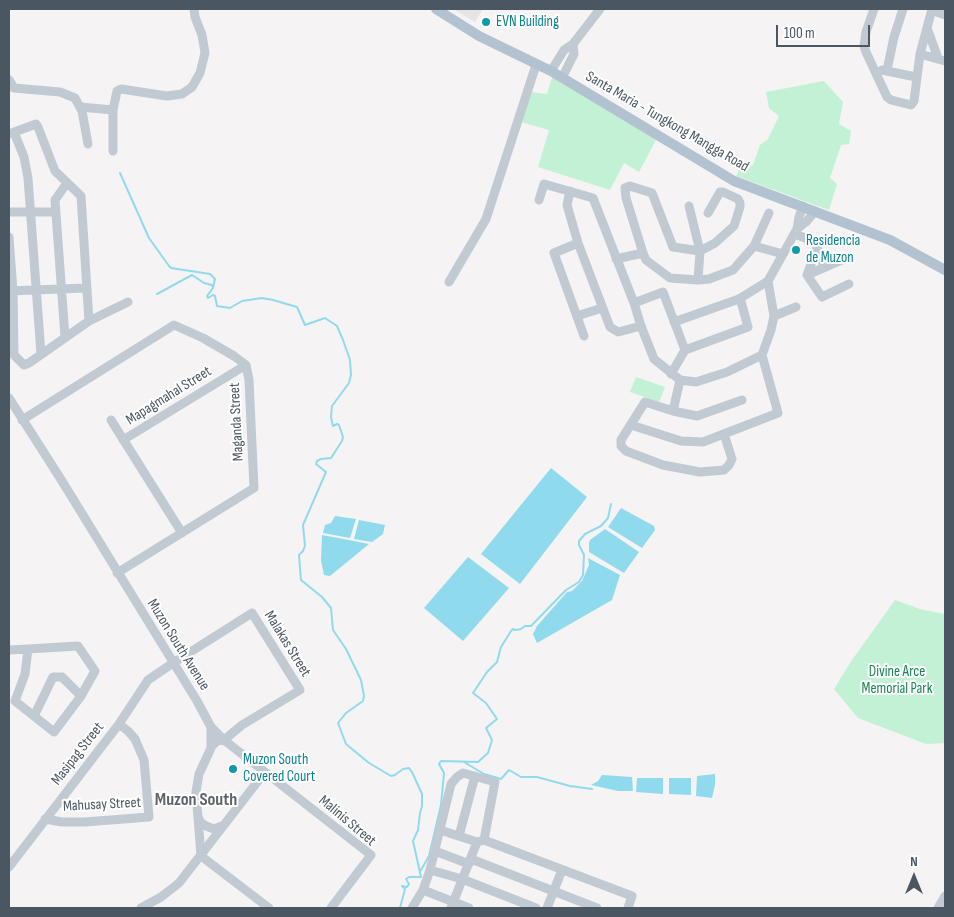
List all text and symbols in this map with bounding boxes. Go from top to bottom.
place label: EVN Building [496,13,559,31]
scale bar [779,15,873,47]
marker: EVN Building [480,16,492,28]
text: 100 m [784,24,815,43]
street label: Santa Maria - Tungkong Mangga Road [582,68,752,176]
place label: Residencia de Muzon [806,232,860,267]
marker: Residencia de Muzon [790,244,802,256]
street label: Mapagmahal Street [123,363,215,429]
street label: Maganda Street [226,382,248,462]
street label: Muzon South Avenue [143,596,213,694]
street label: Malakas Street [260,608,314,680]
park label: Divine Arce Memorial Park [862,663,932,698]
street label: Masipag Street [48,719,108,789]
place label: Muzon South Covered Court [243,751,315,786]
marker: Muzon South Covered Court [227,763,239,775]
district label: Muzon South [155,789,237,811]
street label: Malinis Street [315,792,379,850]
street label: Mahusay Street [62,794,142,816]
north arrow [889,852,939,902]
text: N [910,853,918,870]

